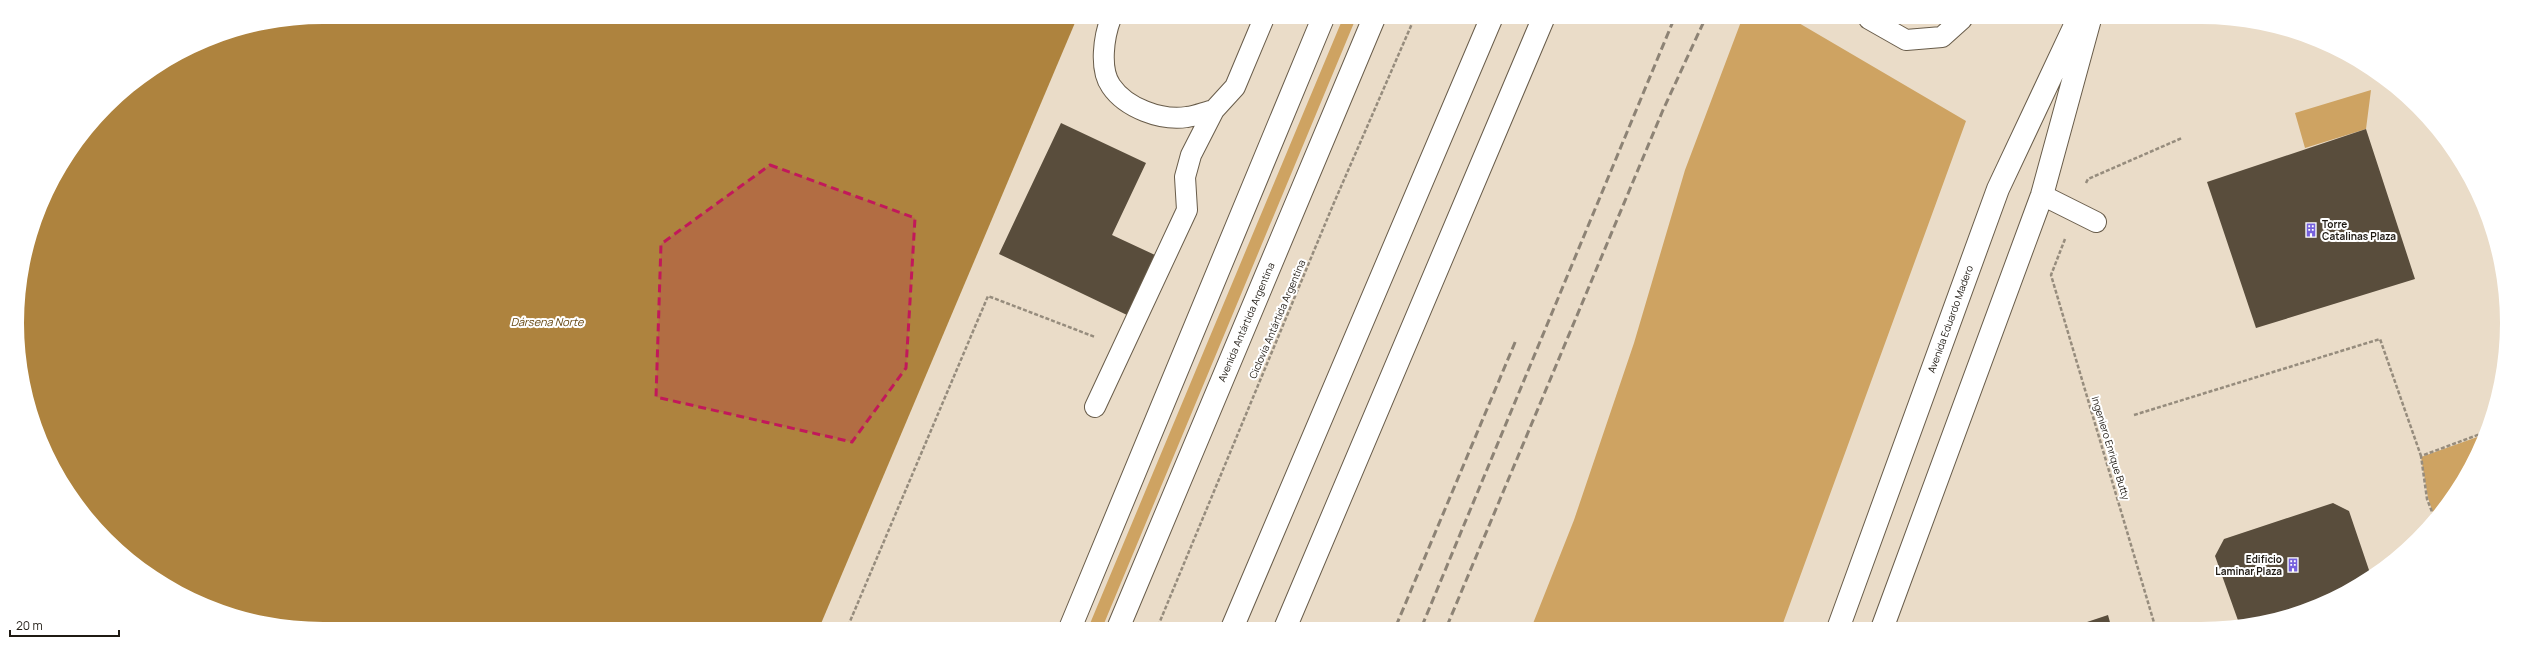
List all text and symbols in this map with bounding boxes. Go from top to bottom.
place label: Torre Catalinas Plaza [2322,217,2396,243]
building icon: Torre Catalinas Plaza [2303,222,2319,238]
street label: Ciclovía Antártida Argentina [1245,257,1309,381]
street label: Avenida Antártida Argentina [1214,260,1278,384]
street label: Avenida Eduardo Madero [1924,263,1976,375]
water label: Dársena Norte [511,314,584,329]
street label: Ingeniero Enrique Butty [2089,395,2134,502]
place label: Edificio Laminar Plaza [2215,552,2282,578]
building icon: Edificio Laminar Plaza [2285,557,2301,573]
scale bar [10,612,119,638]
text: 20 m [16,617,43,634]

